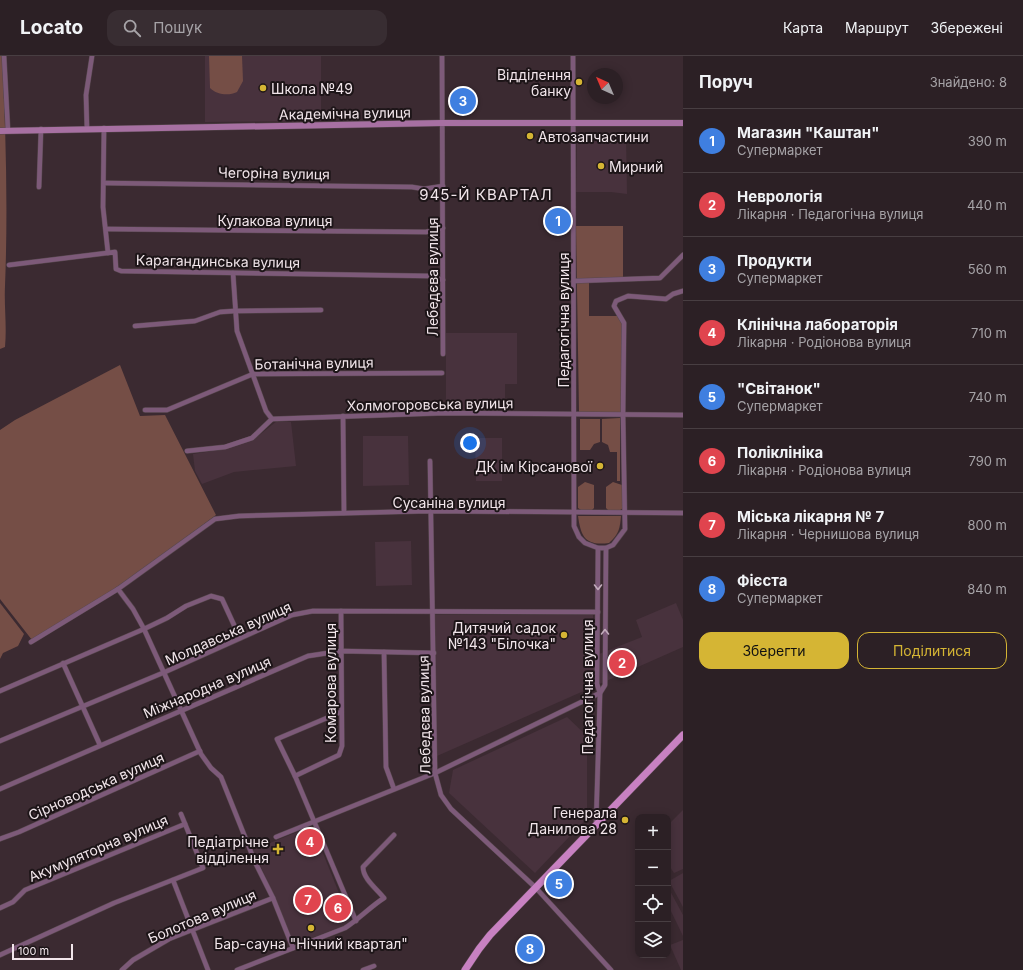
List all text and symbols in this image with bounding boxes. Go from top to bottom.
search box [107,10,387,46]
text: Locato [20,16,83,39]
icon: search [121,17,143,39]
text: Пошук [153,18,202,37]
text: Карта [783,19,823,36]
text: Маршрут [845,19,909,36]
text: Збережені [931,19,1003,36]
place label: Відділення банку [497,66,571,99]
north arrow [587,68,623,104]
text: Поруч [699,72,753,92]
text: Знайдено: 8 [930,74,1007,90]
marker: Відділення банку [574,77,584,87]
place label: Школа №49 [271,80,353,97]
marker: Школа №49 [258,83,268,93]
pin: 3 [450,86,476,116]
street label: Академічна вулиця [279,103,411,123]
text: Магазин "Каштан" [737,123,879,142]
place label: Автозапчастини [538,128,649,145]
marker: Автозапчастини [525,131,535,141]
text: 1 [709,133,715,149]
text: 390 m [968,133,1007,149]
text: Супермаркет [737,142,823,158]
place label: Мирний [609,158,663,175]
marker: Мирний [596,161,606,171]
street label: Чегоріна вулиця [218,164,330,182]
district label: 945-Й КВАРТАЛ [419,185,553,204]
text: Неврологія [737,187,822,206]
text: 2 [708,197,716,213]
text: 440 m [967,197,1007,213]
pin: 1 [545,206,571,236]
text: Лікарня · Педагогічна вулиця [737,206,923,222]
street label: Кулакова вулиця [218,212,332,229]
street label: Лебедєва вулиця [424,217,441,337]
street label: Карагандинська вулиця [136,251,300,271]
text: Продукти [737,251,812,270]
street label: Педагогічна вулиця [555,253,572,387]
text: 3 [708,261,716,277]
text: 560 m [968,261,1007,277]
text: Супермаркет [737,270,823,286]
text: Клінічна лабораторія [737,315,898,334]
text: 4 [708,325,716,341]
text: 710 m [971,325,1007,341]
text: Лікарня · Родіонова вулиця [737,334,911,350]
street label: Ботанічна вулиця [254,353,374,373]
text: "Світанок" [737,379,821,398]
text: 5 [708,389,716,405]
text: 740 m [969,389,1007,405]
street label: Холмогоровська вулиця [347,394,513,414]
text: Супермаркет [737,398,823,414]
your location [460,433,480,453]
text: Поліклініка [737,443,823,462]
text: 6 [708,453,716,469]
text: 790 m [968,453,1007,469]
place label: ДК ім Кірсанової [475,458,593,475]
marker: ДК ім Кірсанової [595,461,605,471]
text: Лікарня · Родіонова вулиця [737,462,911,478]
street label: Сусаніна вулиця [392,494,506,511]
text: Міська лікарня № 7 [737,507,884,526]
text: 7 [708,517,716,533]
text: 800 m [968,517,1007,533]
text: Лікарня · Чернишова вулиця [737,526,919,542]
text: Фієста [737,571,787,590]
text: 8 [708,581,716,597]
text: 840 m [967,581,1007,597]
one-way arrow [594,584,602,590]
text: Супермаркет [737,590,823,606]
street label: Молдавська вулиця [162,597,294,669]
place label: Дитячий садок №143 "Білочка" [448,619,556,652]
street label: Педагогічна вулиця [579,620,596,754]
street label: Комарова вулиця [322,623,339,743]
one-way arrow [601,629,609,635]
marker: Дитячий садок №143 "Білочка" [559,630,569,640]
button: Зберегти [699,632,849,669]
button: Поділитися [857,632,1007,669]
pin: 2 [609,648,635,678]
street label: Міжнародна вулиця [141,652,273,722]
street label: Лебедєва вулиця [414,655,434,775]
street label: Сірноводська вулиця [26,748,166,824]
place label: Генерала Данилова 28 [528,804,617,837]
street label: Акумуляторна вулиця [26,811,170,885]
map controls [635,814,671,958]
button: + [635,814,671,850]
marker: Генерала Данилова 28 [620,815,630,825]
pin: 4 [297,827,323,857]
place label: Педіатрічне відділення [187,833,269,866]
marker: Педіатрічне відділення [272,843,284,855]
button: − [635,850,671,886]
pin: 5 [546,869,572,899]
pin: 7 [295,885,321,915]
street label: Болотова вулиця [145,886,259,946]
button: locate [635,886,671,922]
pin: 6 [325,893,351,923]
button: layers [635,922,671,958]
marker: Бар-сауна "Нічний квартал" [306,923,316,933]
pin: 8 [517,934,543,964]
place label: Бар-сауна "Нічний квартал" [214,935,408,952]
scale bar [12,942,73,961]
text: 100 m [18,944,49,958]

